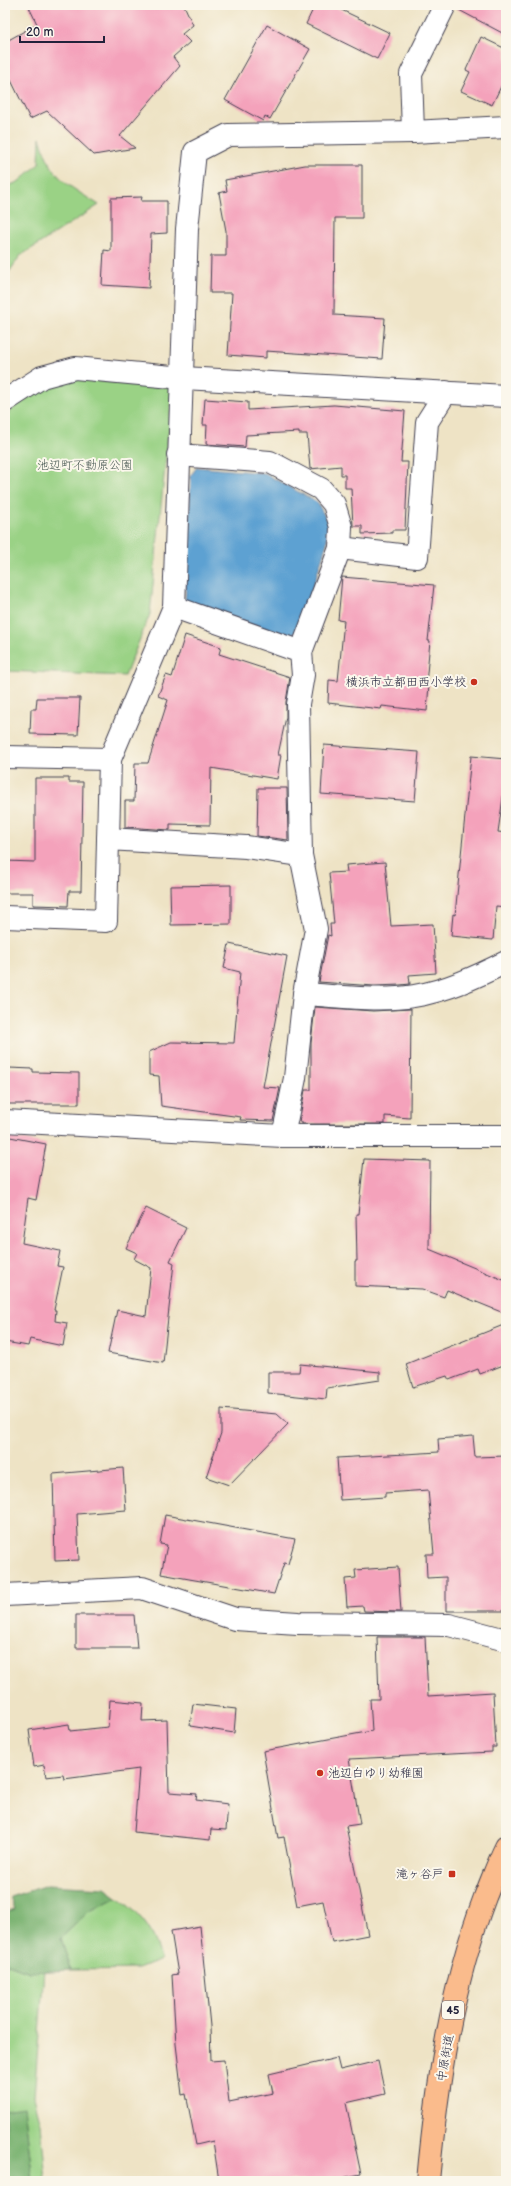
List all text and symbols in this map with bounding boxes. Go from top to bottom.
scale bar [20,18,104,44]
text: 20 m [26,25,53,40]
park label: 池辺町不動原公園 [37,458,133,473]
place label: 横浜市立都田西小学校 [346,675,466,690]
marker: 横浜市立都田西小学校 [469,677,479,687]
place label: 池辺白ゆり幼稚園 [328,1766,424,1781]
marker: 池辺白ゆり幼稚園 [315,1768,325,1778]
place label: 滝ヶ谷戸 [396,1867,444,1882]
marker: 滝ヶ谷戸 [447,1869,457,1879]
road number: 45 [442,2001,464,2019]
street label: 中原街道 [434,2033,457,2083]

